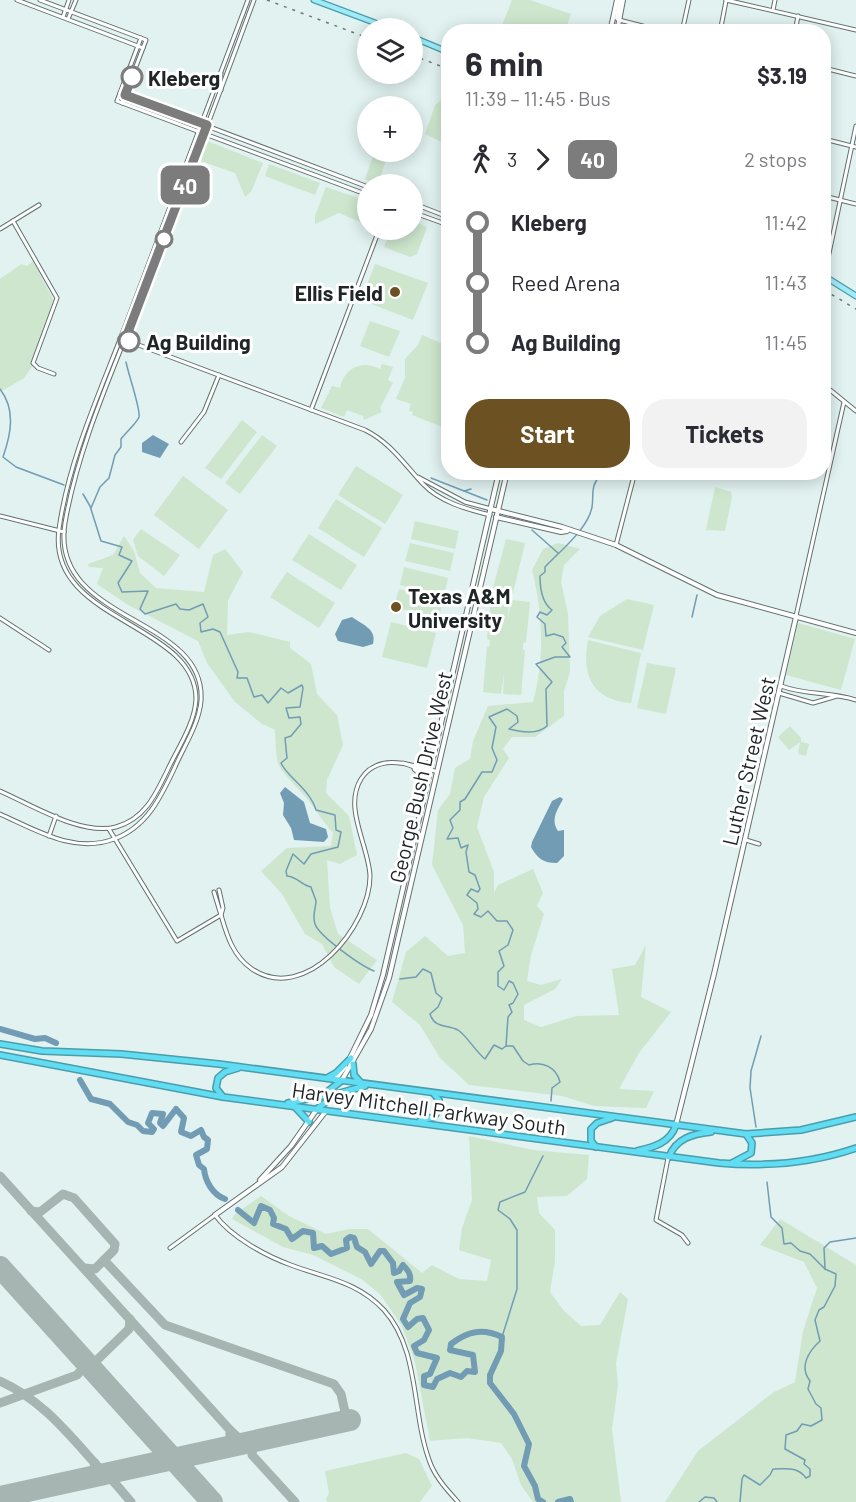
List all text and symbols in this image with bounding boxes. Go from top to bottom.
map controls [357,18,423,240]
button: layers [357,18,423,84]
text: 6 min [465,43,543,83]
text: $3.19 [757,62,807,88]
place label: Kleberg [148,65,220,90]
marker: Kleberg [121,66,143,88]
text: 11:39 – 11:45 · Bus [465,86,611,110]
button: + [357,96,423,162]
icon: walk [465,143,498,176]
icon: forward [526,143,559,176]
text: 3 [507,147,517,171]
text: 40 [580,147,605,172]
text: 2 stops [744,147,807,171]
line badge: 40 [158,166,212,204]
text: 40 [173,173,197,198]
button: − [357,174,423,240]
text: Kleberg [511,209,587,235]
text: 11:42 [764,210,807,234]
unlabelled marker [155,230,173,248]
text: Reed Arena [511,269,620,295]
text: 11:43 [765,270,807,294]
place label: Ellis Field [295,280,383,305]
marker: Ellis Field [388,285,402,299]
place label: Ag Building [146,329,251,354]
text: Ag Building [511,329,621,355]
marker: Ag Building [118,330,140,352]
text: 11:45 [765,330,807,354]
button: Start [465,399,630,468]
button: Tickets [642,399,807,468]
place label: Texas A&M University [408,583,511,632]
marker: Texas A&M University [389,600,403,614]
street label: George Bush Drive West [383,669,457,885]
street label: Luther Street West [716,674,780,848]
street label: Harvey Mitchell Parkway South [290,1076,568,1140]

